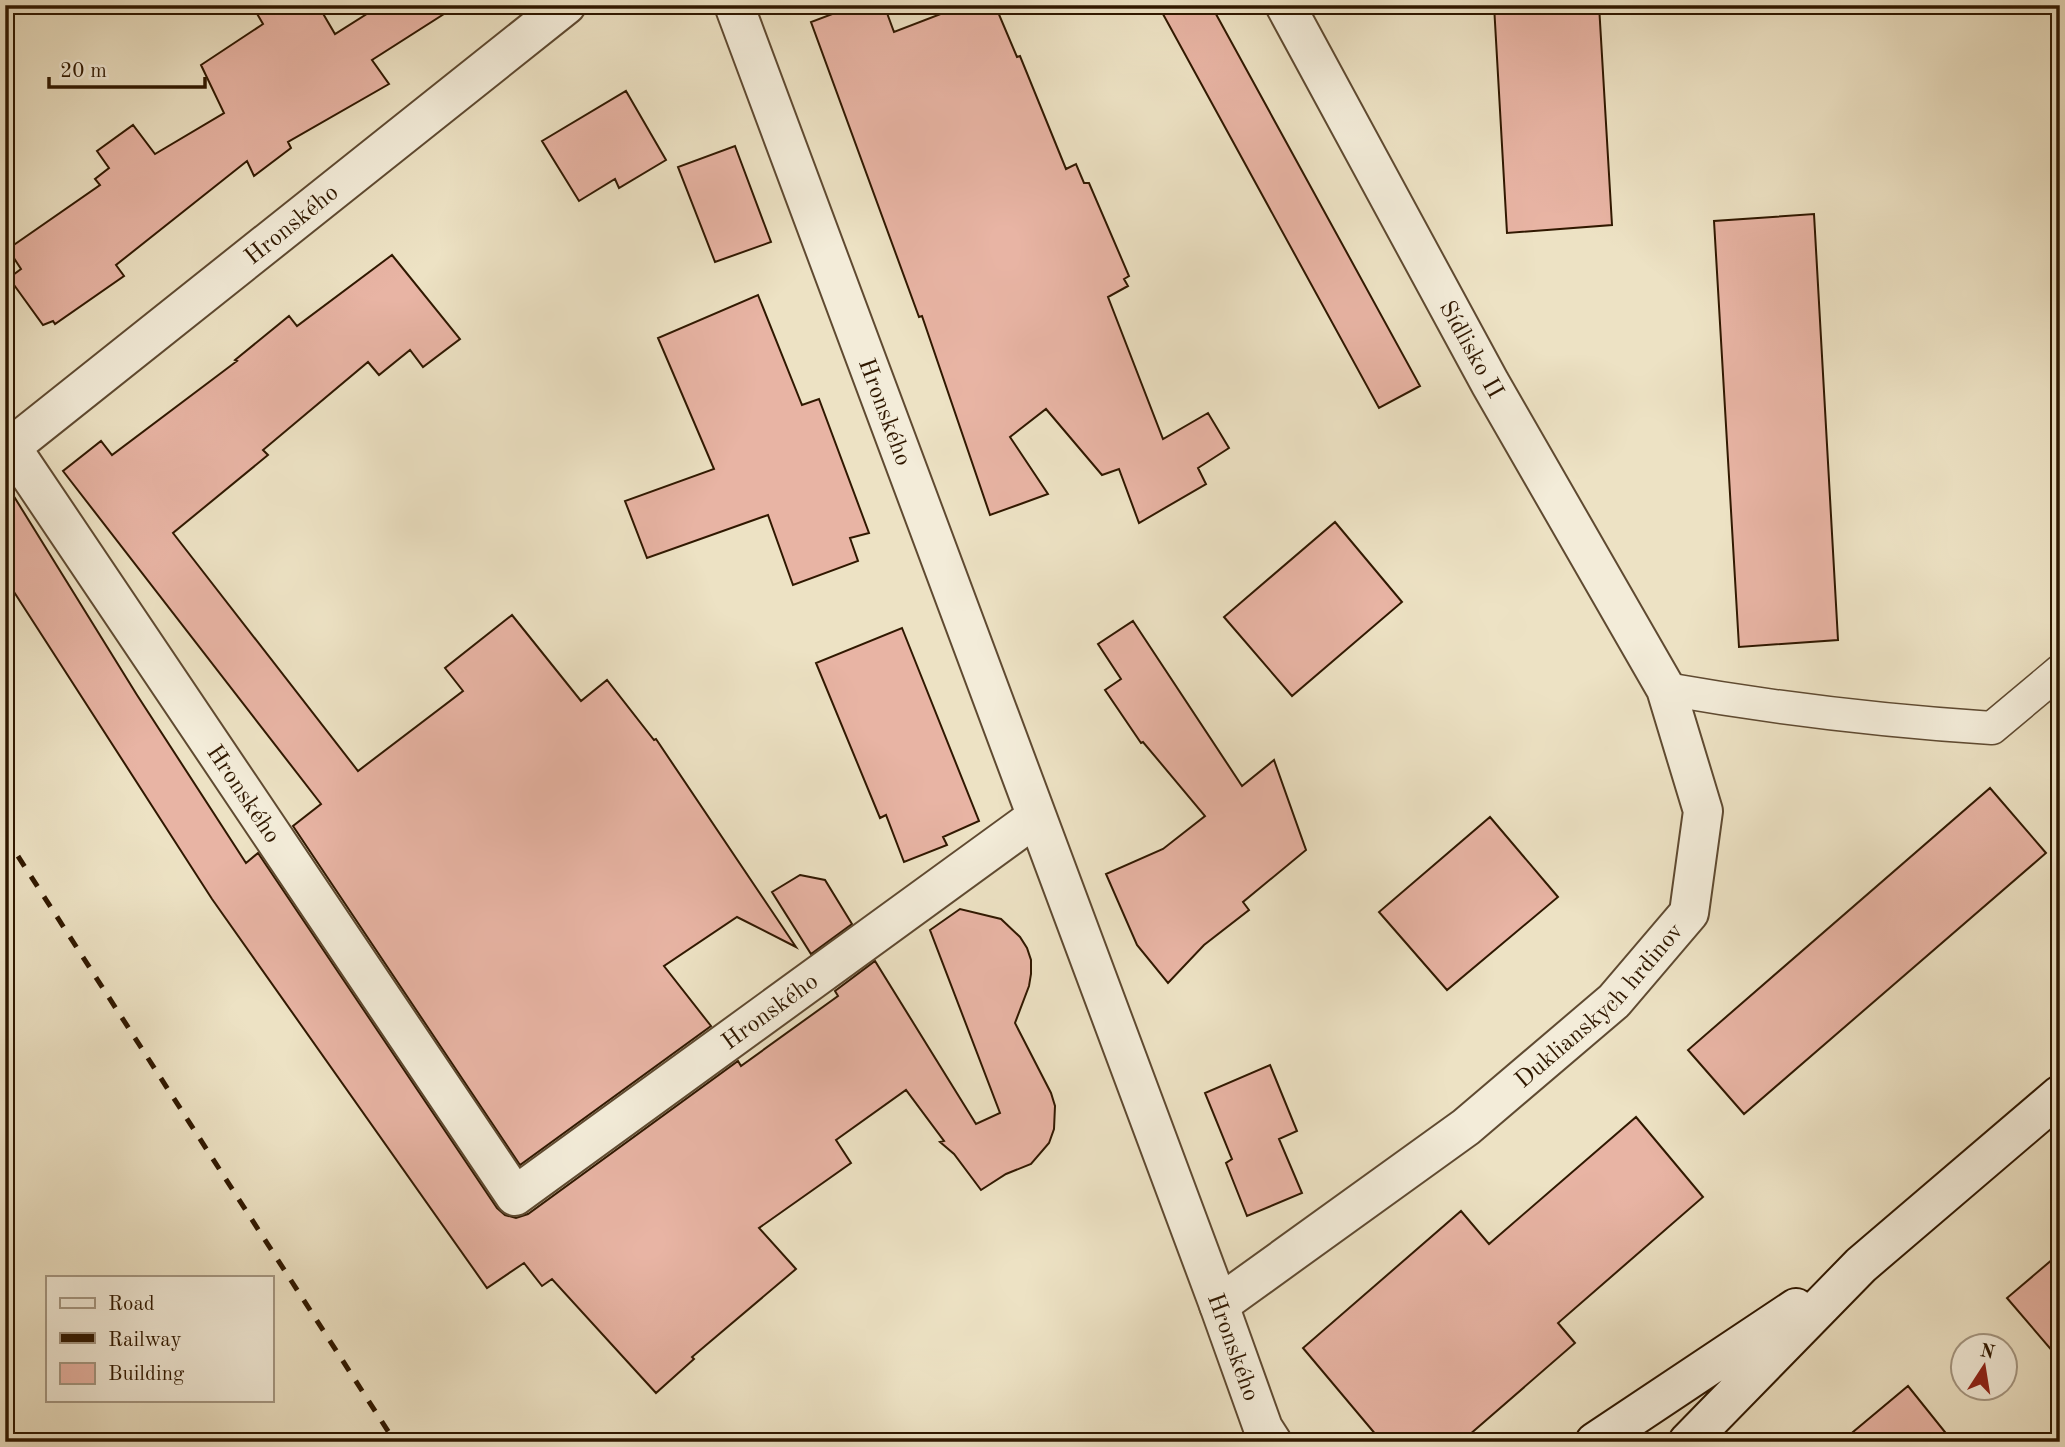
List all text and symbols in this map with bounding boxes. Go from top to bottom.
scale bar [49,46,205,90]
text: 20 m [60,61,107,82]
street label: Hronského [241,181,344,270]
street label: Sídlisko II [1434,297,1507,403]
street label: Hronského [853,355,915,469]
street label: Hronského [201,741,284,848]
street label: Duklianskych hrdinov [1511,919,1689,1094]
street label: Hronského [718,970,823,1055]
legend [46,1276,273,1402]
street label: Hronského [1202,1290,1262,1405]
text: Road [108,1294,155,1315]
text: Railway [108,1330,182,1351]
north arrow [1950,1332,2020,1402]
text: N [1978,1342,1997,1364]
text: Building [108,1364,185,1385]

